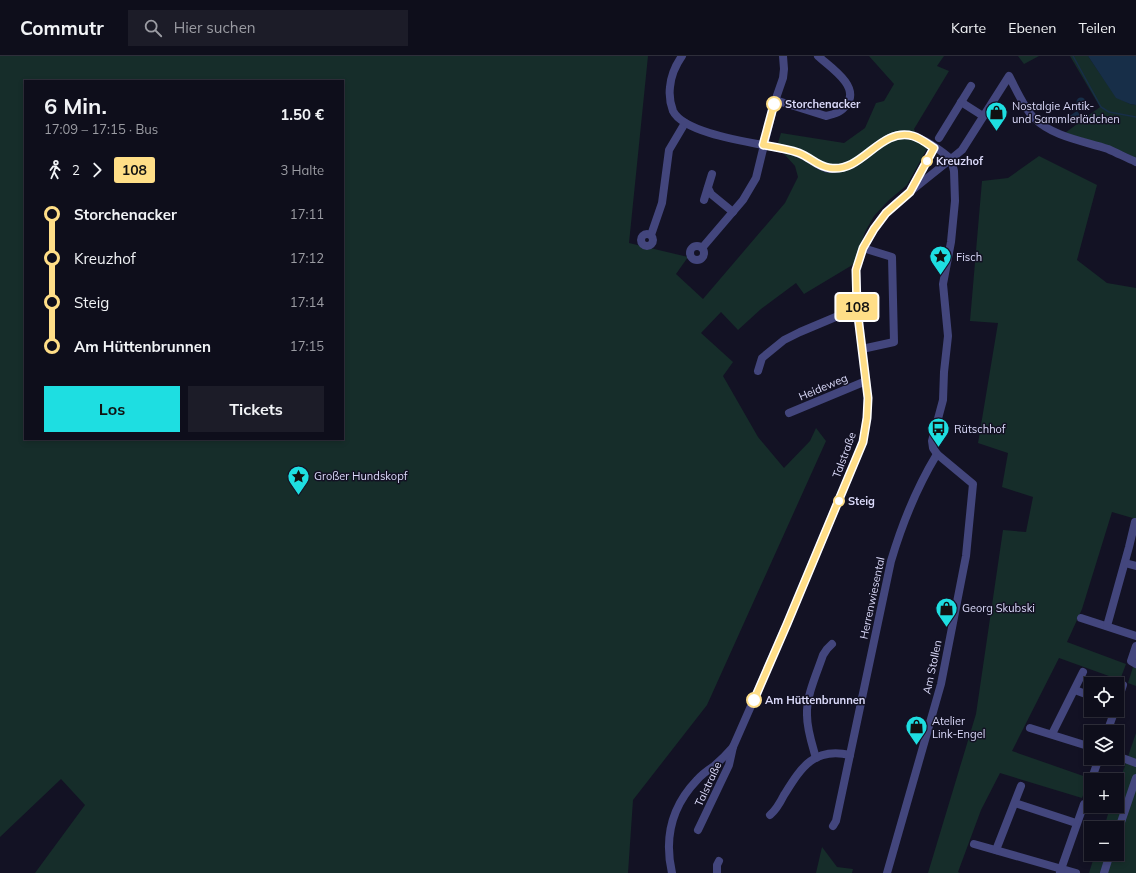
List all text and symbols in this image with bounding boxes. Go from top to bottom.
search box [128,10,408,46]
text: Commutr [20,16,104,40]
icon: search [142,17,164,39]
text: Hier suchen [174,18,256,37]
text: Karte [951,19,986,37]
text: Ebenen [1008,19,1057,37]
text: Teilen [1079,19,1116,37]
text: 6 Min. [44,92,107,120]
marker: Storchenacker [766,96,782,112]
place label: Storchenacker [785,97,861,111]
shop icon: Nostalgie Antik- und Sammlerlädchen [983,99,1009,132]
place label: Nostalgie Antik- und Sammlerlädchen [1012,99,1120,126]
text: 1.50 € [280,105,324,124]
text: 17:09 – 17:15 · Bus [44,121,158,137]
place label: Kreuzhof [936,154,984,168]
marker: Kreuzhof [921,155,933,167]
icon: walk [44,159,66,181]
icon: forward [86,159,108,181]
text: 108 [122,161,147,179]
text: 2 [72,162,80,178]
text: 3 Halte [280,162,324,178]
text: Storchenacker [74,205,177,224]
text: 17:11 [290,206,324,222]
place icon: Fisch [927,244,953,277]
text: Kreuzhof [74,249,136,268]
text: 17:12 [290,250,324,266]
place label: Fisch [956,250,982,264]
text: Steig [74,293,109,312]
text: 17:14 [290,294,324,310]
line badge: 108 [834,294,880,320]
text: 108 [844,298,870,316]
text: Am Hüttenbrunnen [74,337,211,356]
text: 17:15 [290,338,324,354]
street label: Heideweg [796,370,850,404]
button: Los [44,386,180,432]
button: Tickets [188,386,324,432]
bus stop icon: Rütschhof [926,416,952,449]
place label: Rütschhof [954,422,1006,436]
street label: Talstraße [829,430,859,480]
place icon: Großer Hundskopf [285,463,311,496]
place label: Großer Hundskopf [314,469,408,483]
place label: Steig [848,494,875,508]
marker: Steig [833,495,845,507]
street label: Herrenwiesental [856,556,888,640]
shop icon: Georg Skubski [934,595,960,628]
place label: Georg Skubski [962,601,1035,615]
street label: Am Stollen [919,639,945,695]
map controls [1084,677,1124,861]
button: locate [1084,677,1124,717]
marker: Am Hüttenbrunnen [746,692,762,708]
place label: Am Hüttenbrunnen [765,693,865,707]
shop icon: Atelier Link-Engel [904,714,930,747]
place label: Atelier Link-Engel [932,714,985,741]
button: layers [1084,725,1124,765]
street label: Talstraße [692,759,724,809]
button: + [1084,773,1124,813]
button: − [1084,821,1124,861]

